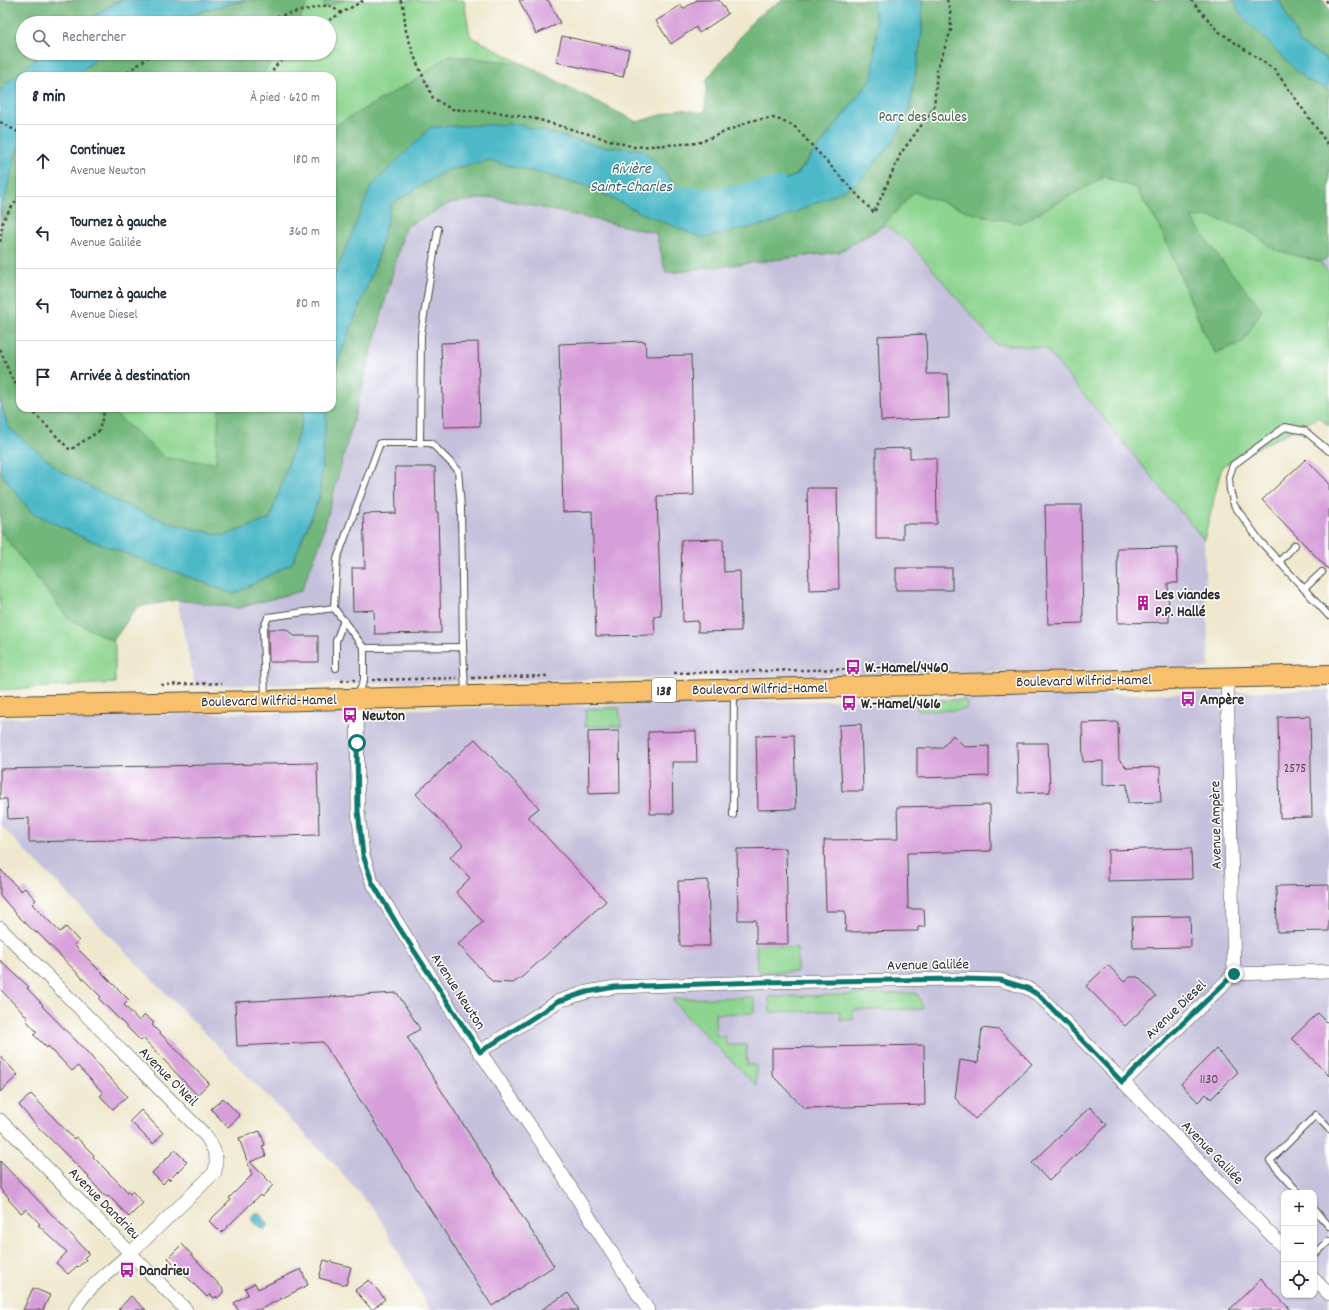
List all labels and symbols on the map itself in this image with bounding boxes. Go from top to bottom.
park label: Parc des Saules [879,107,967,129]
water label: Rivière Saint-Charles [590,158,674,199]
place label: Les viandes P.P. Hallé [1155,585,1220,624]
building icon: Les viandes P.P. Hallé [1134,594,1152,612]
bus stop icon: W.-Hamel/4460 [844,658,862,676]
place label: W.-Hamel/4460 [865,658,949,680]
street label: Boulevard Wilfrid-Hamel [1016,670,1152,694]
road number: 138 [652,678,676,702]
street label: Boulevard Wilfrid-Hamel [692,678,828,702]
street label: Boulevard Wilfrid-Hamel [201,690,337,714]
bus stop icon: Ampère [1179,690,1197,708]
place label: Ampère [1200,690,1244,712]
bus stop icon: W.-Hamel/4616 [840,694,858,712]
place label: W.-Hamel/4616 [861,694,941,716]
bus stop icon: Newton [341,706,359,724]
place label: Newton [362,706,405,728]
route start [348,734,366,752]
house number: 2575 [1284,760,1306,779]
street label: Avenue Ampère [1205,780,1229,869]
street label: Avenue Newton [424,949,490,1035]
street label: Avenue Galilée [887,954,970,978]
route end [1225,965,1243,983]
street label: Avenue Diesel [1141,975,1212,1045]
street label: Avenue O'Neil [133,1043,203,1112]
house number: 1130 [1200,1071,1218,1090]
street label: Avenue Galilée [1175,1116,1248,1191]
street label: Avenue Dandrieu [62,1163,145,1246]
bus stop icon: Dandrieu [118,1261,136,1279]
place label: Dandrieu [139,1261,190,1283]

